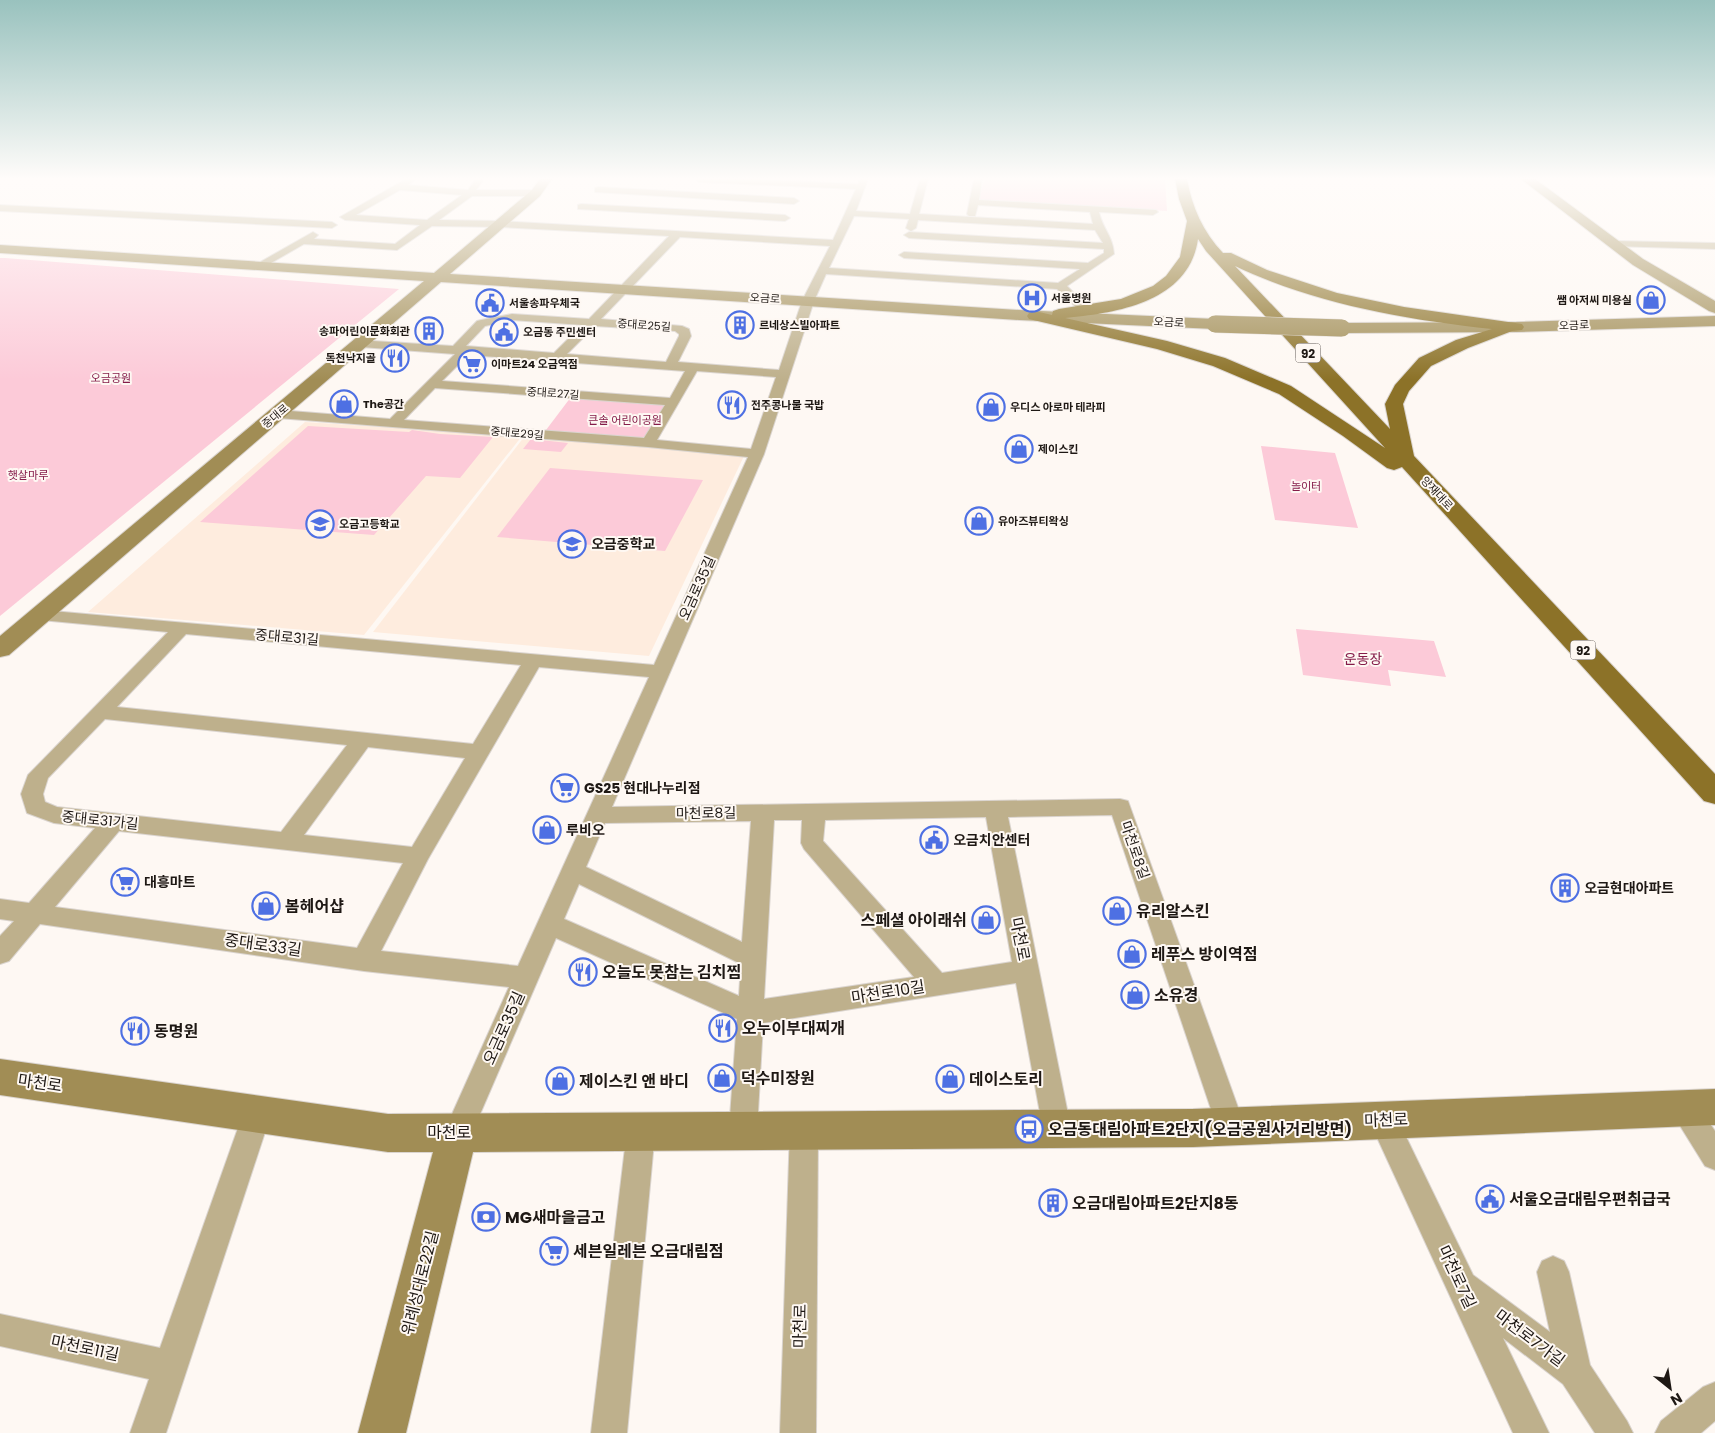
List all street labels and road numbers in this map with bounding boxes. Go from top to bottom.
street label: 오금로 [749,289,781,307]
street label: 오금로 [1153,313,1185,331]
street label: 중대로25길 [617,315,671,335]
street label: 오금로 [1559,316,1589,334]
road number: 92 [1296,343,1320,362]
street label: 중대로27길 [526,383,580,403]
street label: 중대로 [258,400,292,432]
street label: 중대로29길 [490,423,544,443]
street label: 양재대로 [1417,473,1457,513]
street label: 오금로35길 [674,553,720,623]
street label: 중대로31길 [254,624,320,650]
road number: 92 [1570,640,1596,660]
street label: 마천로8길 [676,802,736,824]
street label: 중대로31가길 [61,806,139,834]
street label: 마천로8길 [1116,818,1154,882]
street label: 마천로 [1004,915,1036,963]
street label: 중대로33길 [223,928,303,962]
street label: 마천로10길 [850,975,926,1009]
street label: 오금로35길 [478,988,530,1068]
street label: 마천로 [17,1069,64,1097]
street label: 마천로 [1364,1108,1409,1132]
street label: 마천로 [427,1121,471,1144]
street label: 위례성대로22길 [396,1228,444,1338]
street label: 마천로7길 [1432,1241,1482,1313]
street label: 마천로 [788,1303,812,1348]
street label: 마천로7가길 [1490,1304,1570,1372]
street label: 마천로11길 [49,1330,121,1366]

